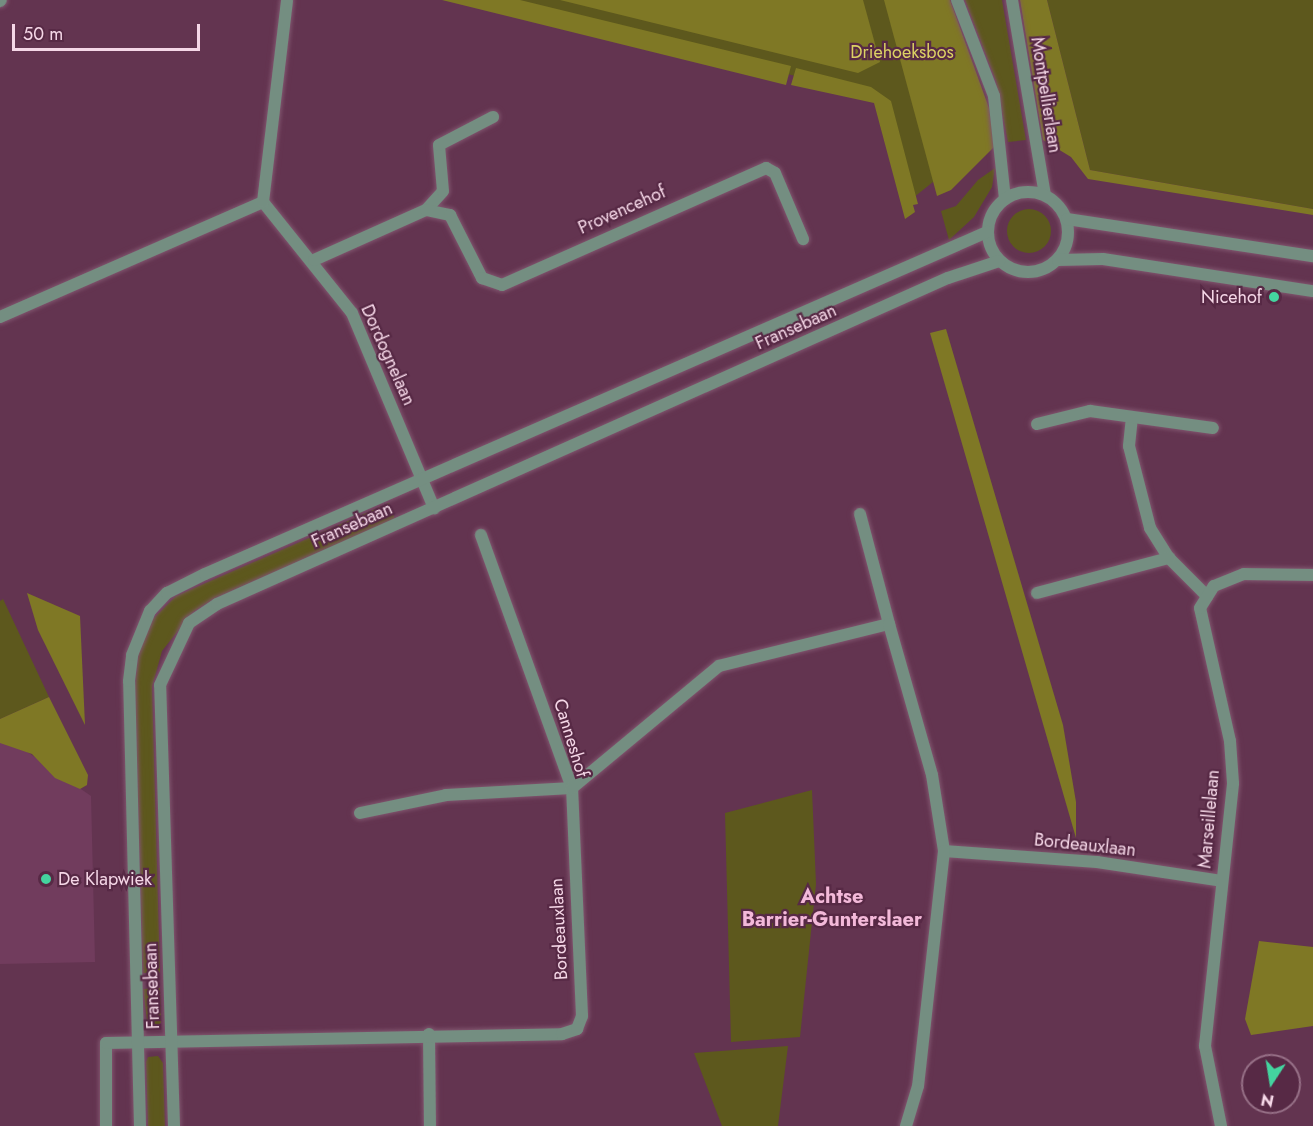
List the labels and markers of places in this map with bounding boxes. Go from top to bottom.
place label: Nicehof [1201,286,1262,308]
marker: Nicehof [1267,290,1281,304]
place label: De Klapwiek [58,868,152,890]
marker: De Klapwiek [39,872,53,886]

